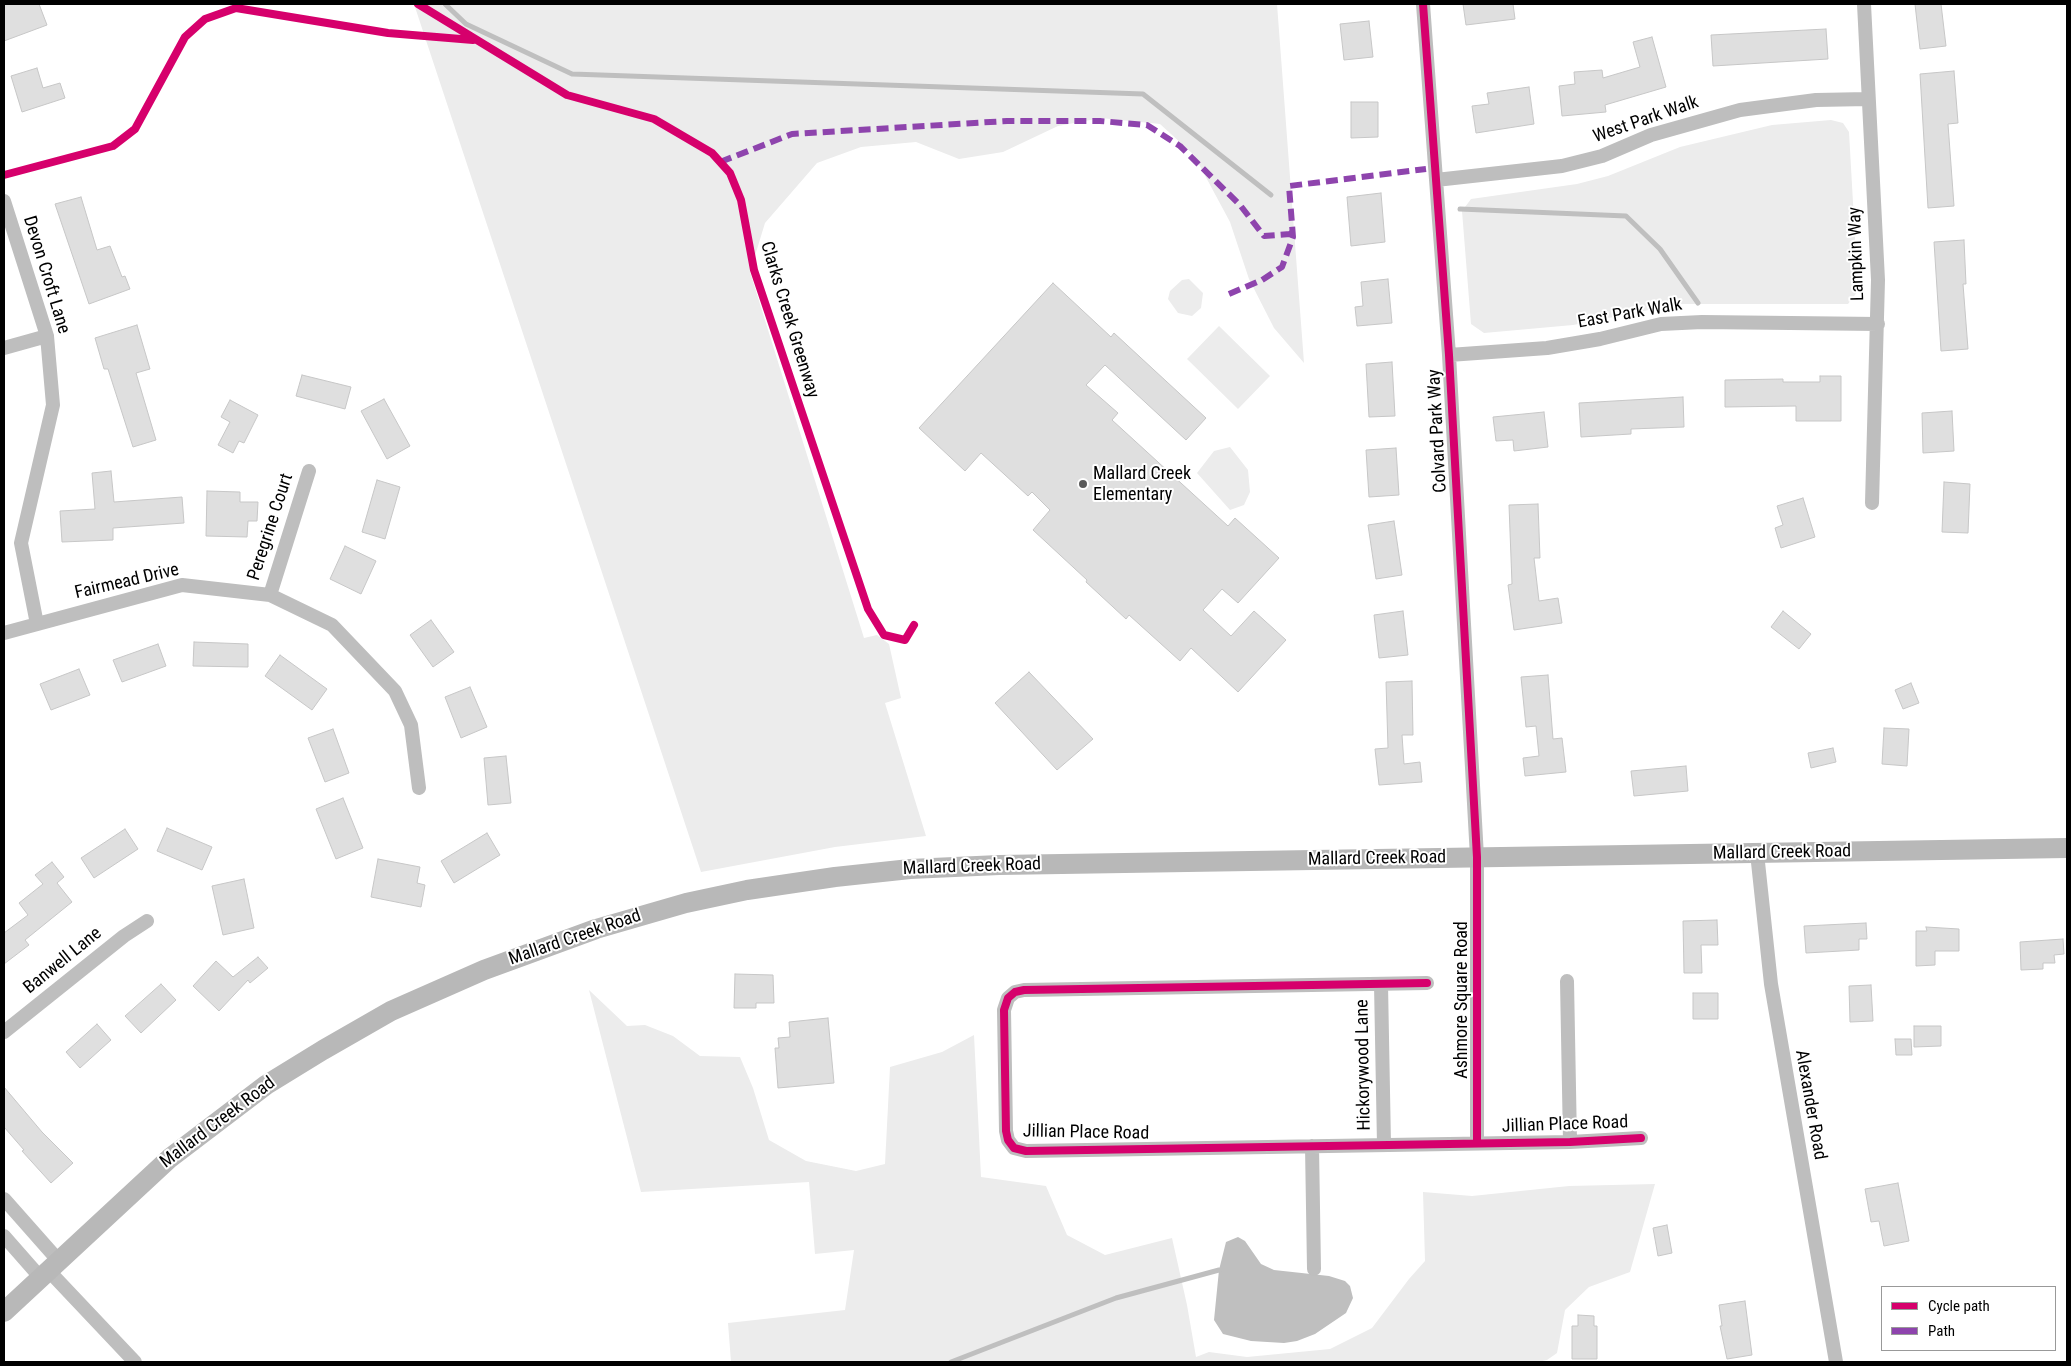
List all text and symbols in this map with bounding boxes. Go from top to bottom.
street label: West Park Walk [1590,92,1702,148]
street label: Lampkin Way [1845,207,1869,301]
street label: Devon Croft Lane [18,213,74,337]
street label: Clarks Creek Greenway [755,239,823,401]
street label: East Park Walk [1576,294,1684,334]
street label: Colvard Park Way [1424,369,1452,493]
place label: Mallard Creek Elementary [1093,463,1191,506]
street label: Peregrine Court [244,471,298,583]
marker: Mallard Creek Elementary [1077,478,1089,490]
street label: Fairmead Drive [73,560,181,604]
street label: Mallard Creek Road [1713,841,1851,865]
street label: Mallard Creek Road [1308,847,1446,871]
street label: Mallard Creek Road [903,854,1041,880]
street label: Mallard Creek Road [506,905,644,971]
street label: Ashmore Square Road [1451,921,1473,1079]
street label: Banwell Lane [20,923,106,999]
street label: Hickorywood Lane [1352,999,1376,1131]
street label: Alexander Road [1790,1048,1830,1162]
street label: Mallard Creek Road [156,1073,280,1173]
street label: Jillian Place Road [1501,1112,1629,1138]
street label: Jillian Place Road [1023,1121,1149,1145]
legend [1881,1286,2056,1351]
text: Cycle path [1928,1297,1990,1315]
text: Path [1928,1322,1955,1340]

